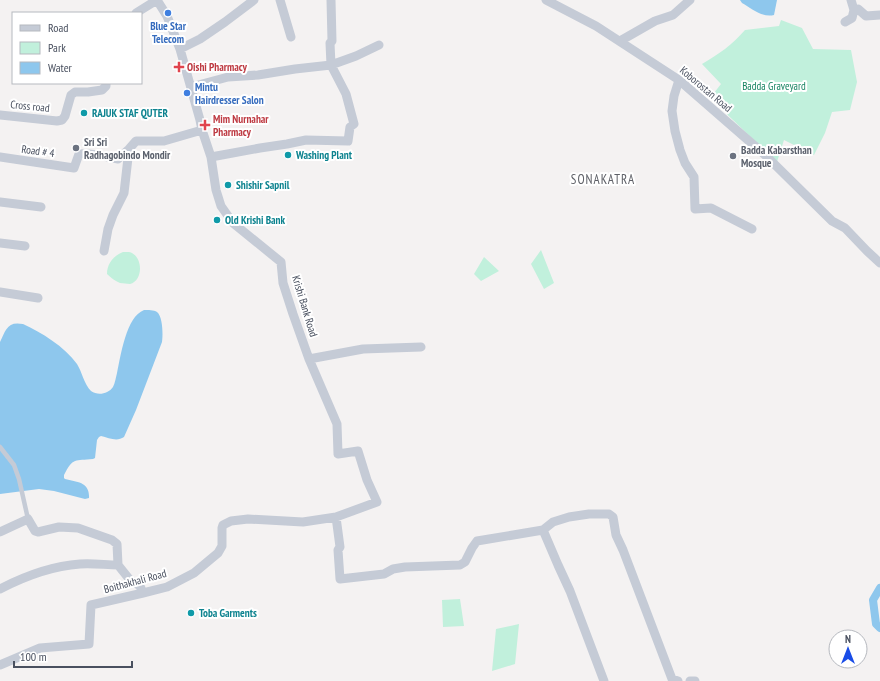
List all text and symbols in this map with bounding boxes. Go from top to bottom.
marker: Blue Star Telecom [163,8,173,18]
legend [12,12,142,84]
place label: Blue Star Telecom [150,19,187,46]
text: Road [48,20,68,35]
text: Park [48,40,66,55]
text: Water [48,60,73,75]
place label: Oishi Pharmacy [187,60,248,74]
marker: Oishi Pharmacy [174,62,184,72]
street label: Koborostan Road [677,63,735,115]
park label: Badda Graveyard [742,79,806,93]
place label: Mintu Hairdresser Salon [195,80,264,107]
marker: Mintu Hairdresser Salon [182,88,192,98]
street label: Cross road [10,97,51,115]
place label: RAJUK STAF QUTER [92,106,168,120]
marker: RAJUK STAF QUTER [79,108,89,118]
place label: Mim Nurnahar Pharmacy [213,112,269,139]
marker: Mim Nurnahar Pharmacy [200,120,210,130]
place label: Sri Sri Radhagobindo Mondir [84,135,171,162]
street label: Road # 4 [21,142,56,160]
marker: Sri Sri Radhagobindo Mondir [71,143,81,153]
place label: Badda Kabarsthan Mosque [741,143,812,170]
place label: Washing Plant [295,148,353,162]
marker: Washing Plant [283,150,293,160]
marker: Badda Kabarsthan Mosque [728,151,738,161]
district label: SONAKATRA [571,171,635,188]
place label: Shishir Sapnil [236,178,290,192]
marker: Shishir Sapnil [223,180,233,190]
place label: Old Krishi Bank [225,213,286,227]
marker: Old Krishi Bank [212,215,222,225]
street label: Krishi Bank Road [289,274,321,339]
street label: Boithakhali Road [102,566,168,596]
place label: Toba Garments [199,606,257,620]
marker: Toba Garments [186,608,196,618]
north arrow [828,629,868,669]
text: N [845,632,851,646]
scale bar [14,643,132,669]
text: 100 m [20,649,47,664]

